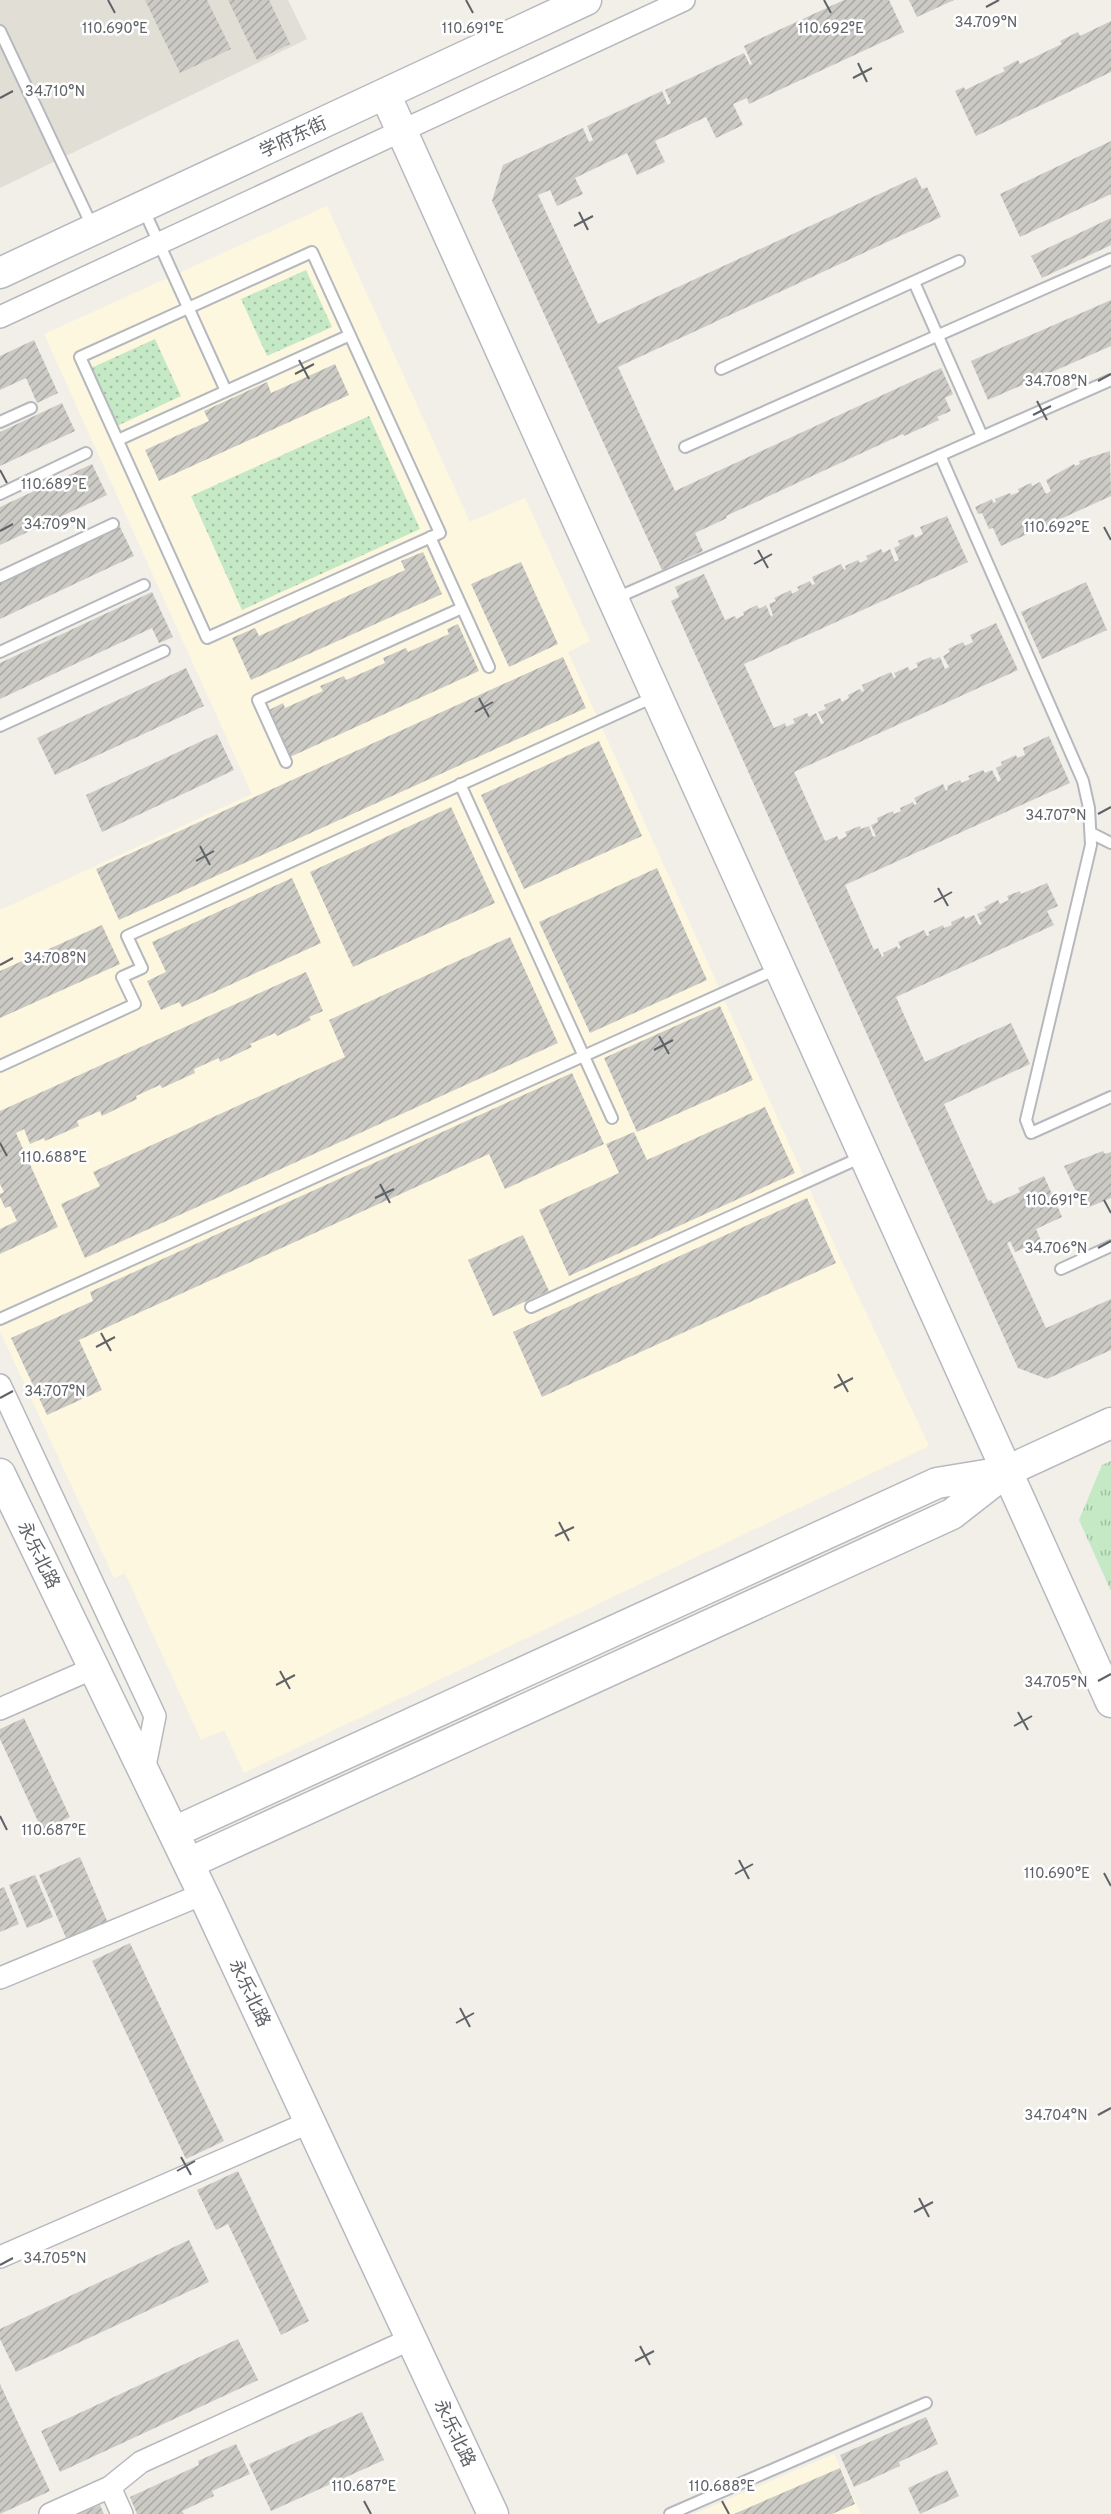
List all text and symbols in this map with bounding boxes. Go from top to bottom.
text: 34.709°N [955,14,1017,33]
text: 110.690°E [82,20,148,39]
text: 110.691°E [442,20,504,39]
text: 110.692°E [798,20,864,39]
text: 34.710°N [25,83,85,102]
street label: 学府东街 [256,113,331,164]
text: 34.708°N [1024,373,1088,392]
text: 110.689°E [21,476,87,495]
text: 34.709°N [24,516,86,535]
text: 110.692°E [1024,519,1090,538]
text: 34.707°N [1025,807,1087,826]
text: 34.708°N [23,950,87,969]
text: 110.688°E [21,1149,87,1168]
text: 110.691°E [1026,1192,1088,1211]
text: 34.706°N [1025,1240,1087,1259]
text: 34.707°N [24,1383,86,1402]
street label: 永乐北路 [12,1518,64,1593]
text: 34.705°N [1024,1674,1088,1693]
text: 110.687°E [21,1822,87,1841]
text: 110.690°E [1024,1865,1090,1884]
street label: 永乐北路 [223,1956,274,2031]
text: 34.704°N [1024,2107,1088,2126]
text: 34.705°N [23,2250,87,2269]
street label: 永乐北路 [428,2396,479,2471]
text: 110.687°E [331,2478,397,2497]
text: 110.688°E [689,2478,755,2497]

